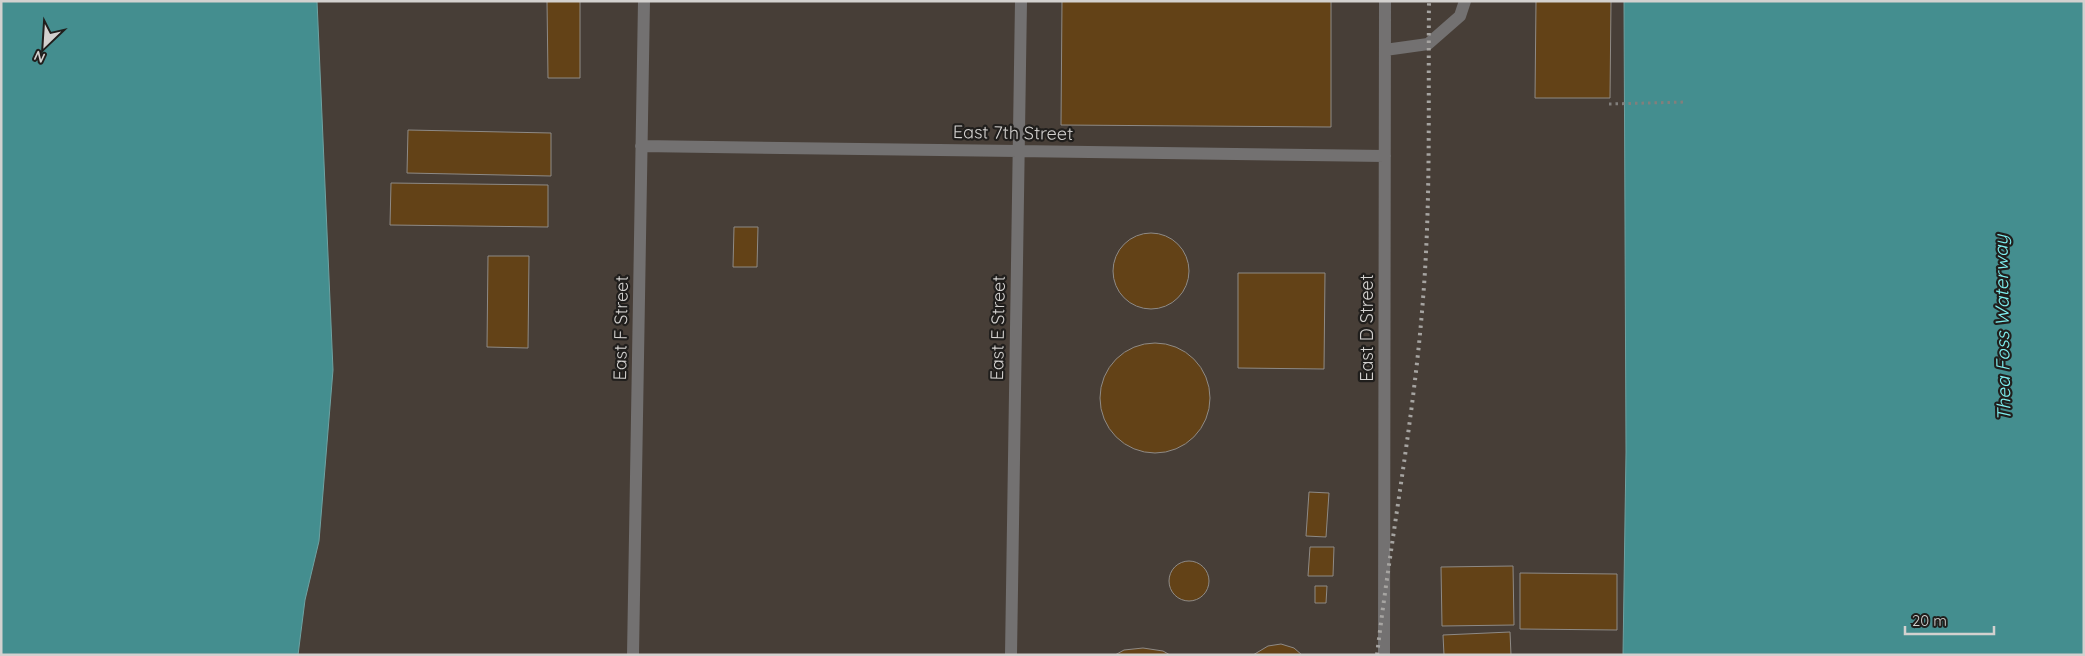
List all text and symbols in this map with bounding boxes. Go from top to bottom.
north arrow [20,20,70,70]
text: N [31,46,48,67]
street label: East 7th Street [953,120,1073,145]
water label: Thea Foss Waterway [1988,233,2016,421]
street label: East D Street [1355,274,1378,382]
street label: East F Street [608,275,633,381]
street label: East E Street [985,275,1010,381]
scale bar [1905,604,1994,636]
text: 20 m [1912,611,1947,630]

